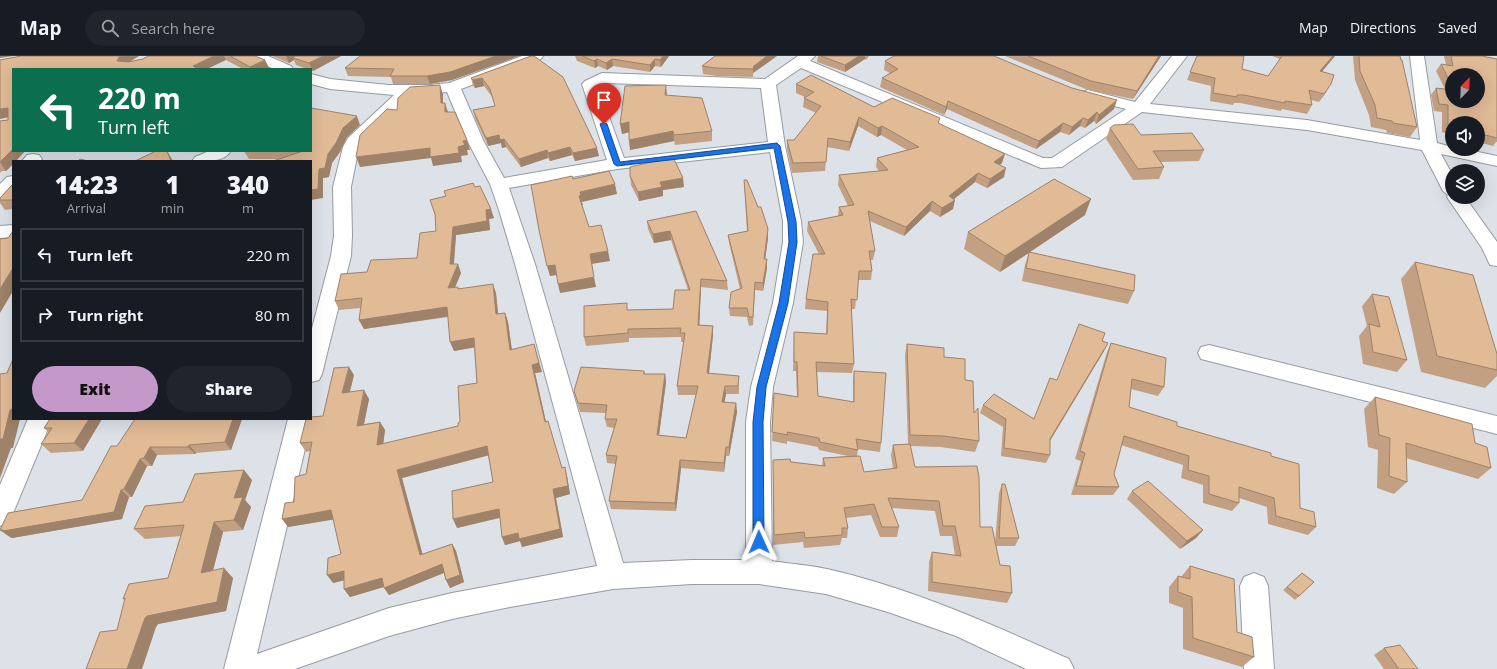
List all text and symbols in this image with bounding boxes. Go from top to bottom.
search box [85,10,365,46]
text: Map [20,15,61,41]
icon: search [99,17,121,39]
text: Search here [131,18,215,38]
text: Map [1299,18,1328,37]
text: Directions [1350,18,1416,37]
text: Saved [1438,18,1477,37]
north arrow [1445,68,1485,108]
map controls [1445,68,1485,204]
text: 220 m [98,79,181,117]
pin [587,83,621,124]
icon: left [32,84,84,136]
icon: arrive [593,89,615,111]
text: Turn left [98,115,169,139]
button: sound [1445,116,1485,156]
button: layers [1445,164,1485,204]
text: 14:23 [55,168,118,201]
text: 1 [165,168,180,201]
text: 340 [227,168,269,201]
text: Arrival [67,199,106,217]
text: min [161,199,184,217]
text: m [242,199,254,217]
icon: left [34,244,56,266]
text: Turn left [68,245,133,265]
text: 220 m [246,245,290,265]
icon: right [34,304,56,326]
text: Turn right [68,305,143,325]
text: 80 m [255,305,290,325]
button: Exit [32,366,158,412]
button: Share [166,366,292,412]
position arrow [738,521,780,563]

